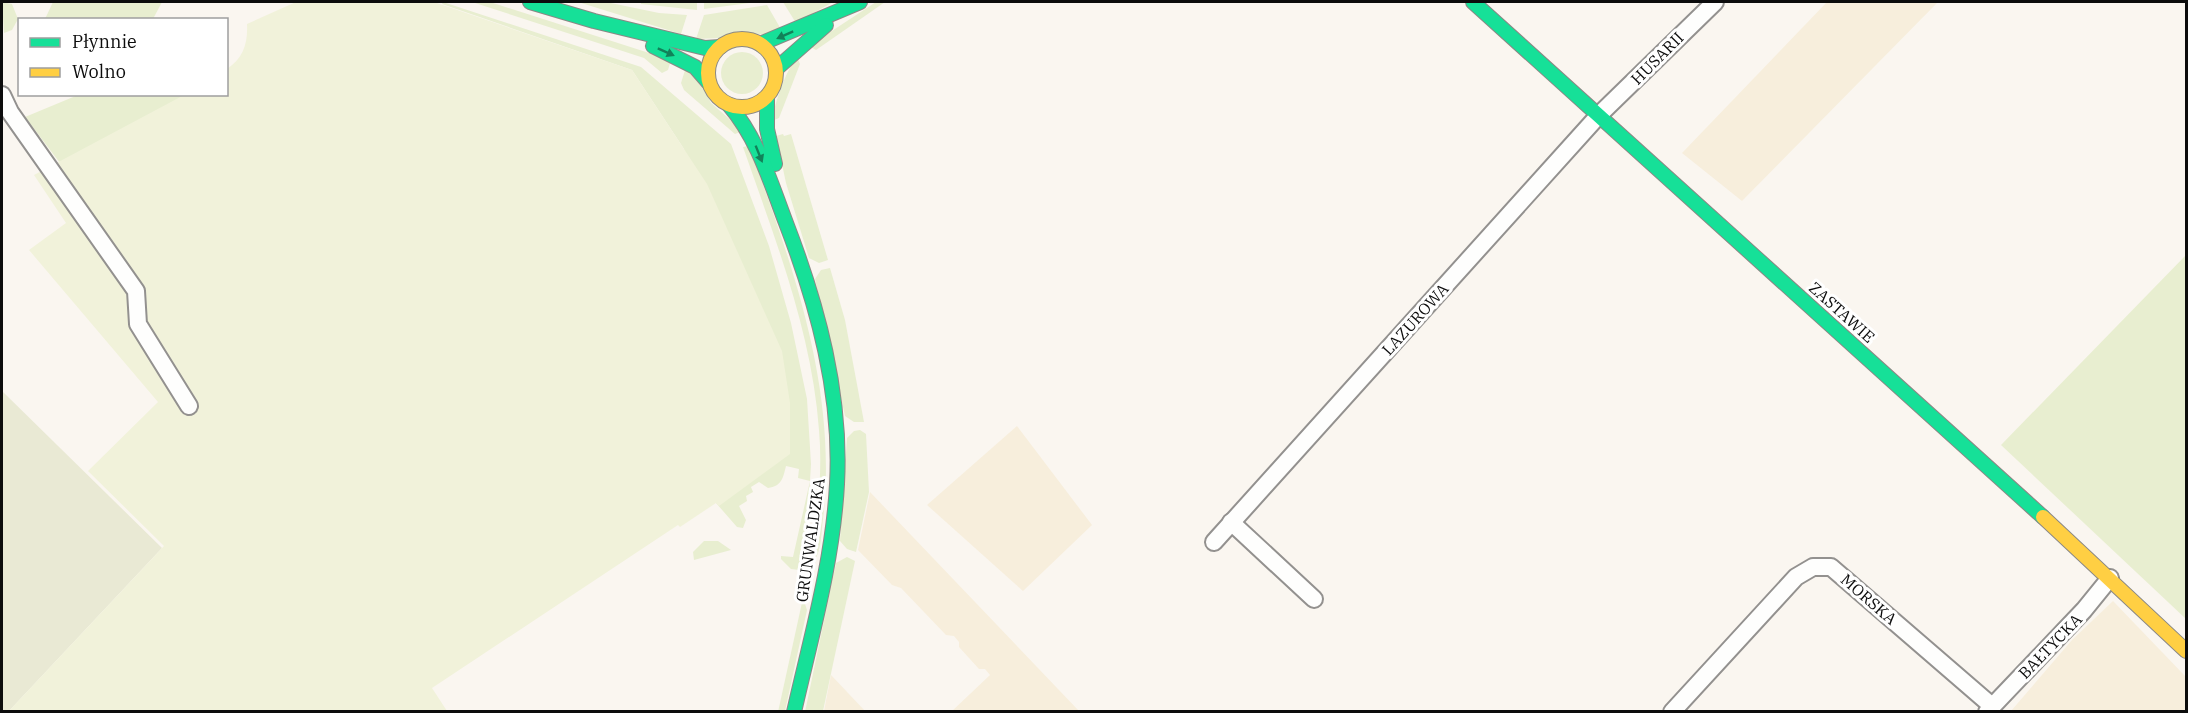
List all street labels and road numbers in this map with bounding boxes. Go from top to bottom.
street label: HUSARII [1626,27,1688,89]
street label: ZASTAWIE [1805,277,1879,347]
street label: LAZUROWA [1377,279,1453,359]
street label: GRUNWALDZKA [791,477,829,603]
street label: MORSKA [1837,569,1901,629]
street label: BAŁTYCKA [2014,609,2086,683]

